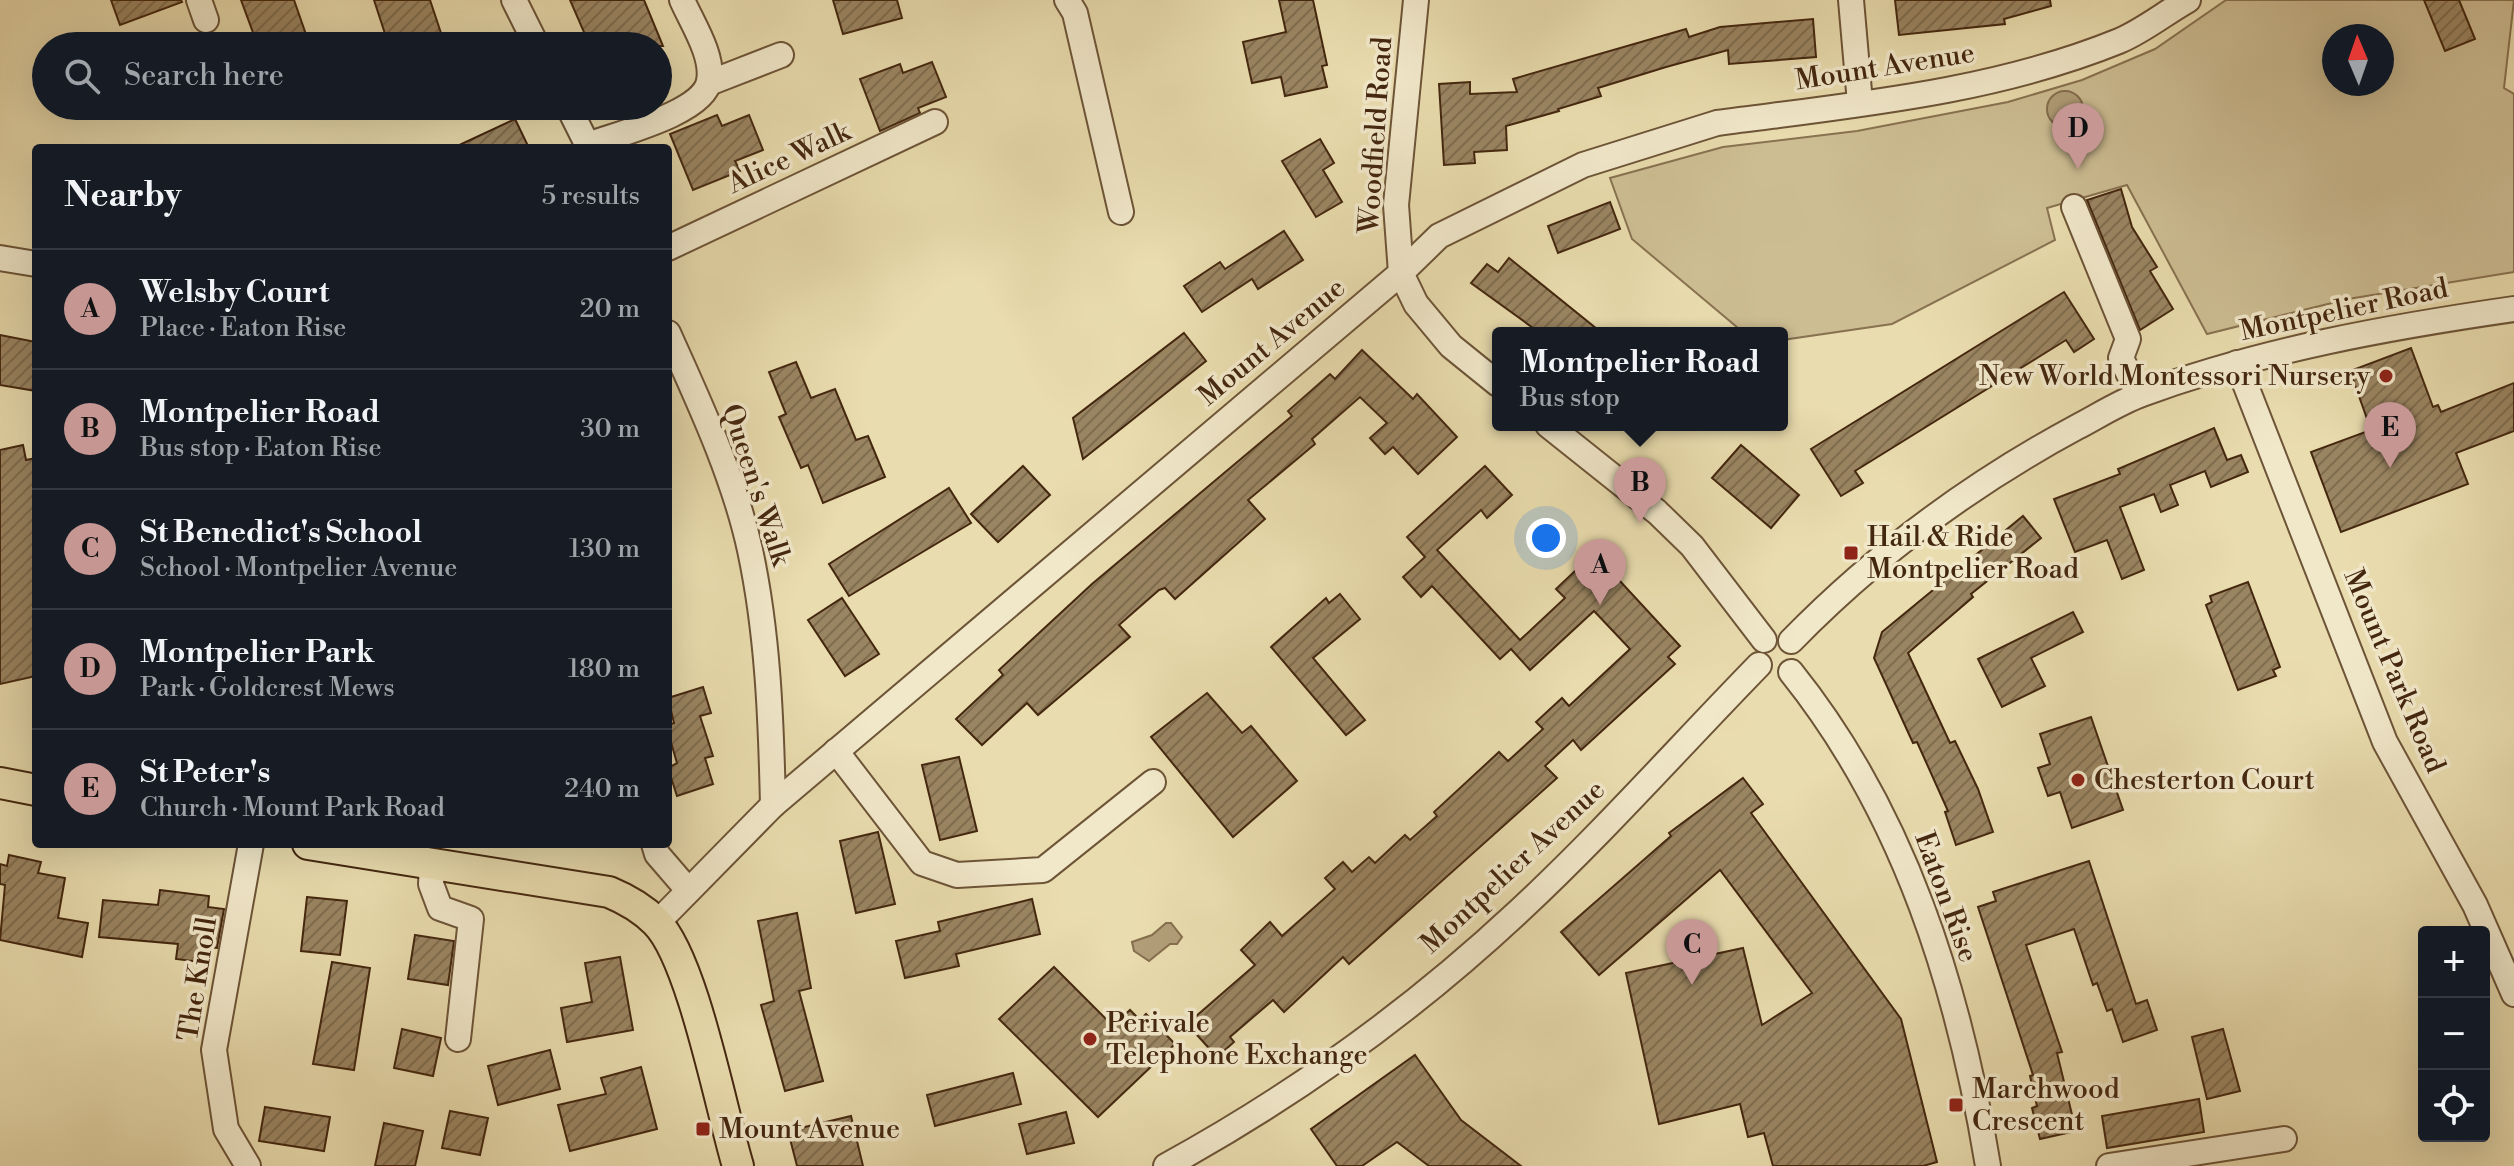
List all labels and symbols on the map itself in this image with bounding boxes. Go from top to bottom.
north arrow [2322,24,2394,96]
street label: Woodfield Road [1352,35,1400,236]
street label: Mount Avenue [1793,36,1977,98]
pin: D [2052,103,2104,169]
street label: Alice Walk [721,114,857,202]
street label: Mount Avenue [1191,270,1353,414]
street label: Montpelier Road [2237,271,2451,349]
place label: New World Montessori Nursery [1979,359,2370,394]
marker: New World Montessori Nursery [2377,367,2395,385]
street label: Queen's Walk [713,400,799,572]
pin: E [2364,402,2416,468]
pin: B [1614,457,1666,523]
your location [1526,518,1566,558]
place label: Hail & Ride Montpelier Road [1867,520,2079,587]
pin: A [1574,539,1626,605]
marker: Hail & Ride Montpelier Road [1842,544,1860,562]
street label: Mount Park Road [2335,564,2453,778]
place label: Chesterton Court [2094,763,2315,798]
marker: Chesterton Court [2069,771,2087,789]
street label: Montpelier Avenue [1414,773,1612,961]
street label: Eaton Rise [1906,827,1986,967]
street label: The Knoll [171,914,225,1044]
pin: C [1666,919,1718,985]
place label: Perivale Telephone Exchange [1106,1006,1368,1073]
marker: Perivale Telephone Exchange [1081,1030,1099,1048]
place label: Marchwood Crescent [1972,1072,2120,1139]
marker: Marchwood Crescent [1947,1096,1965,1114]
place label: Mount Avenue [719,1112,900,1147]
marker: Mount Avenue [694,1120,712,1138]

